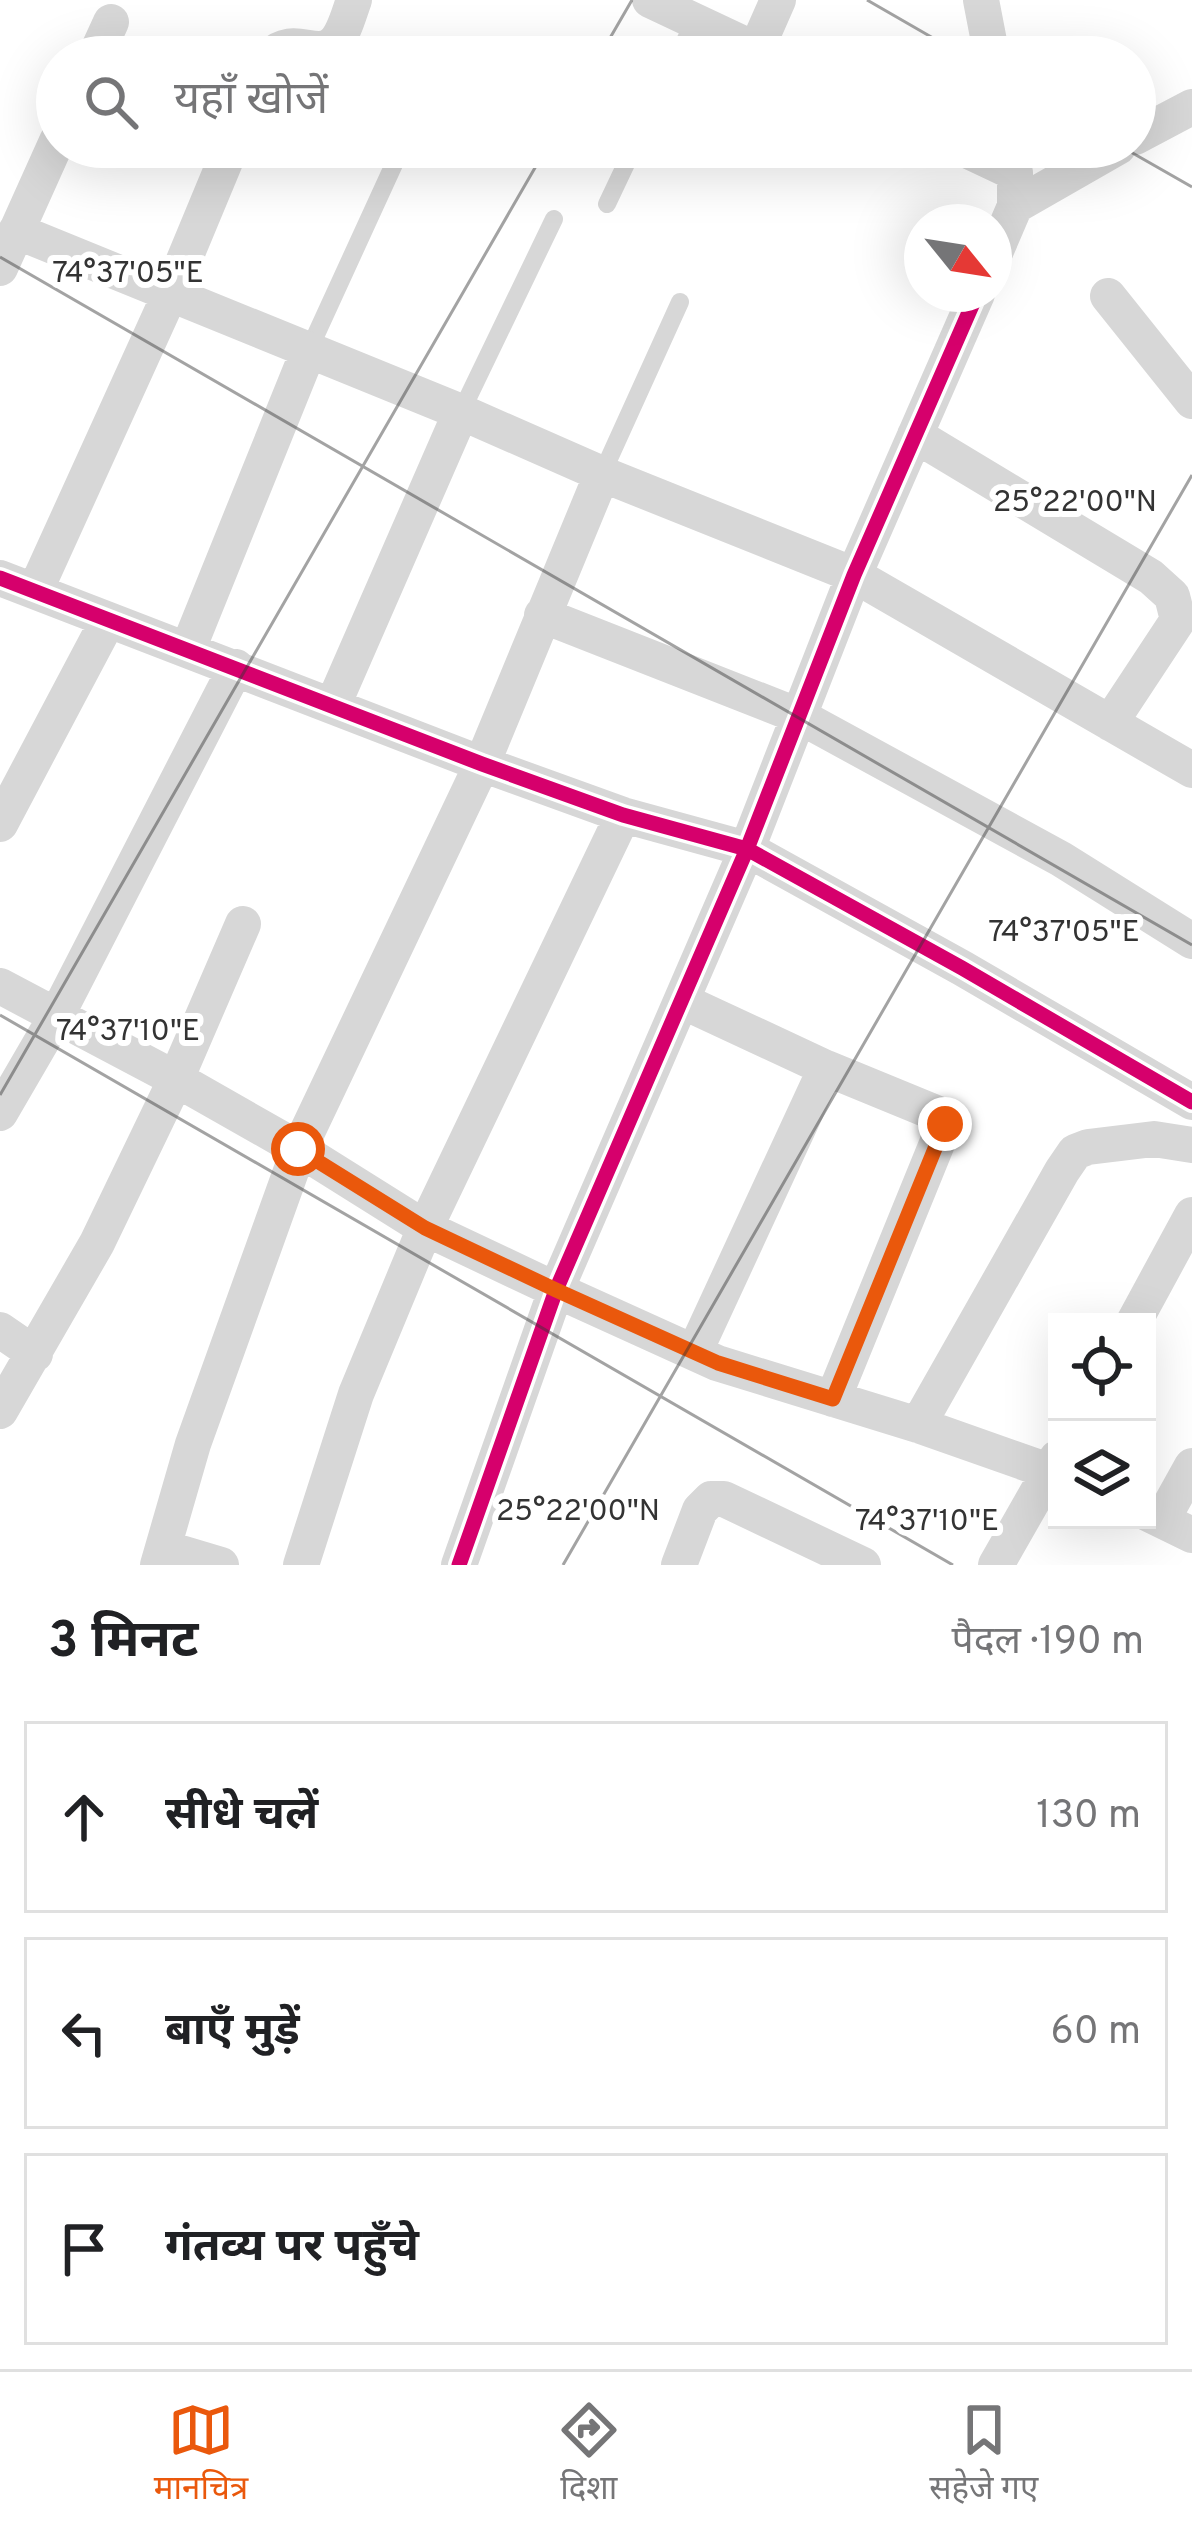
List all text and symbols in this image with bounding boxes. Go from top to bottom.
search box [36,36,1156,168]
icon: search [78,69,144,135]
text: यहाँ खोजें [174,73,328,130]
north arrow [904,204,1012,312]
text: 74°37'05"E [52,256,204,293]
text: 25°22'00"N [993,485,1157,522]
text: 74°37'05"E [988,915,1140,952]
text: 74°37'10"E [56,1014,200,1051]
route end [918,1097,972,1151]
route start [271,1122,325,1176]
map controls [1048,1313,1156,1529]
button: locate [1048,1313,1156,1421]
button: layers [1048,1421,1156,1529]
text: 25°22'00"N [496,1494,660,1531]
text: 74°37'10"E [855,1504,999,1541]
text: 3 मिनट [48,1611,198,1676]
text: पैदल · 190 m [952,1619,1144,1668]
icon: ahead [51,1784,117,1850]
text: सीधे चलें [165,1788,318,1845]
text: 130 m [1036,1793,1141,1842]
icon: left [51,2000,117,2066]
text: बाएँ मुड़ें [165,2004,300,2061]
text: 60 m [1050,2009,1141,2058]
icon: arrive [51,2216,117,2282]
text: गंतव्य पर पहुँचे [165,2220,419,2277]
tab: मानचित्र [154,2397,248,2512]
tab: दिशा [556,2397,622,2512]
tab: सहेजे गए [929,2397,1038,2512]

